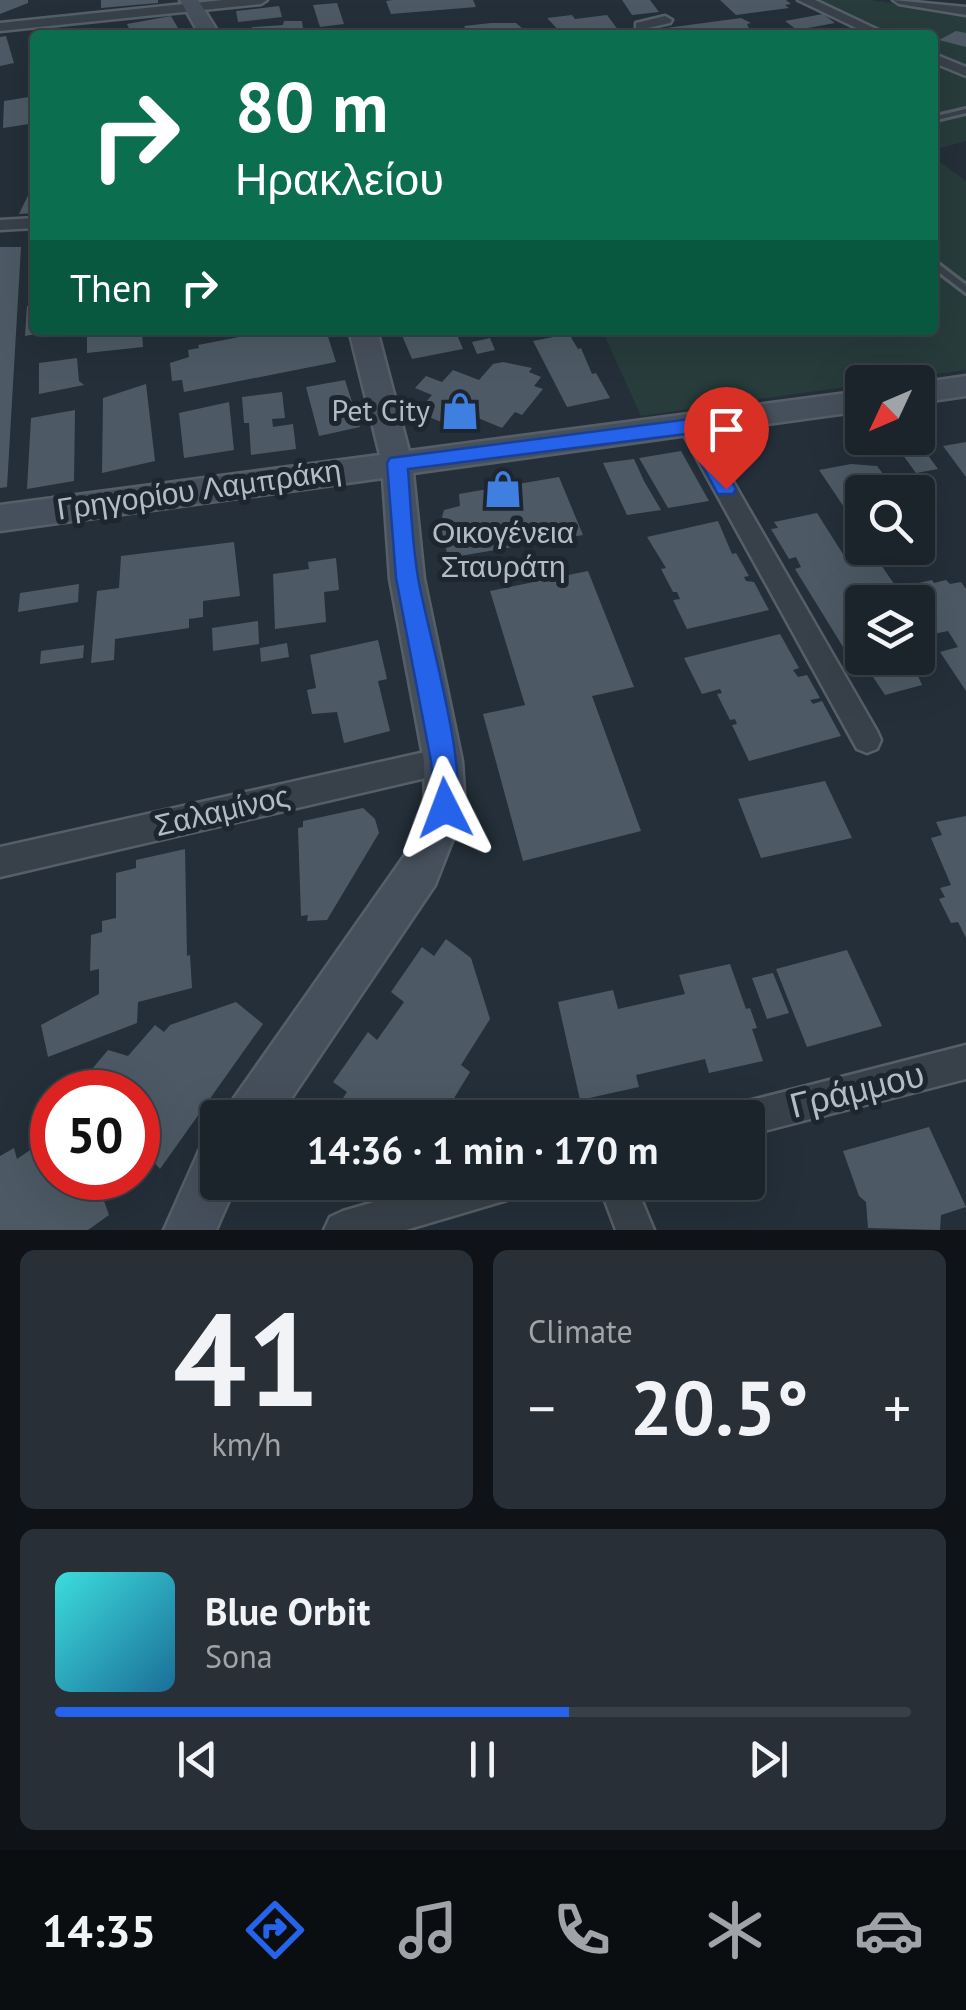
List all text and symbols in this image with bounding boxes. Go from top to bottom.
text: 80 m [235,61,388,151]
icon: right [70,70,200,200]
text: Ηρακλείου [235,149,444,207]
icon: right [172,260,227,315]
text: Then [70,263,152,312]
north arrow [845,365,935,455]
map controls [845,365,935,675]
pin [684,387,769,490]
place label: Pet City [332,390,430,429]
shop icon: Pet City [439,390,481,432]
icon: arrive [699,402,754,457]
street label: Γρηγορίου Λαμπράκη [54,449,343,528]
shop icon: Οικογένεια Σταυράτη [482,468,524,510]
button: search [845,475,935,565]
place label: Οικογένεια Σταυράτη [432,512,574,585]
button: layers [845,585,935,675]
position arrow [393,756,497,860]
street label: Σαλαμίνος [150,775,293,844]
street label: Γράμμου [785,1050,929,1128]
speed limit sign: 50 [30,1070,160,1200]
text: 14:36 · 1 min · 170 m [307,1125,658,1174]
text: 41 [173,1274,320,1442]
text: Climate [528,1310,633,1352]
text: 20.5° [630,1359,809,1456]
text: − [528,1372,556,1443]
text: + [883,1372,911,1443]
text: km/h [211,1423,282,1465]
text: Blue Orbit [205,1586,370,1635]
text: Sona [205,1635,273,1677]
icon: previous [170,1732,225,1787]
icon: pause [455,1732,510,1787]
icon: next [741,1732,796,1787]
icon: directions [240,1895,310,1965]
icon: music [393,1895,463,1965]
icon: phone [547,1895,617,1965]
icon: climate [700,1895,770,1965]
icon: car [854,1895,924,1965]
text: 14:35 [42,1901,156,1959]

